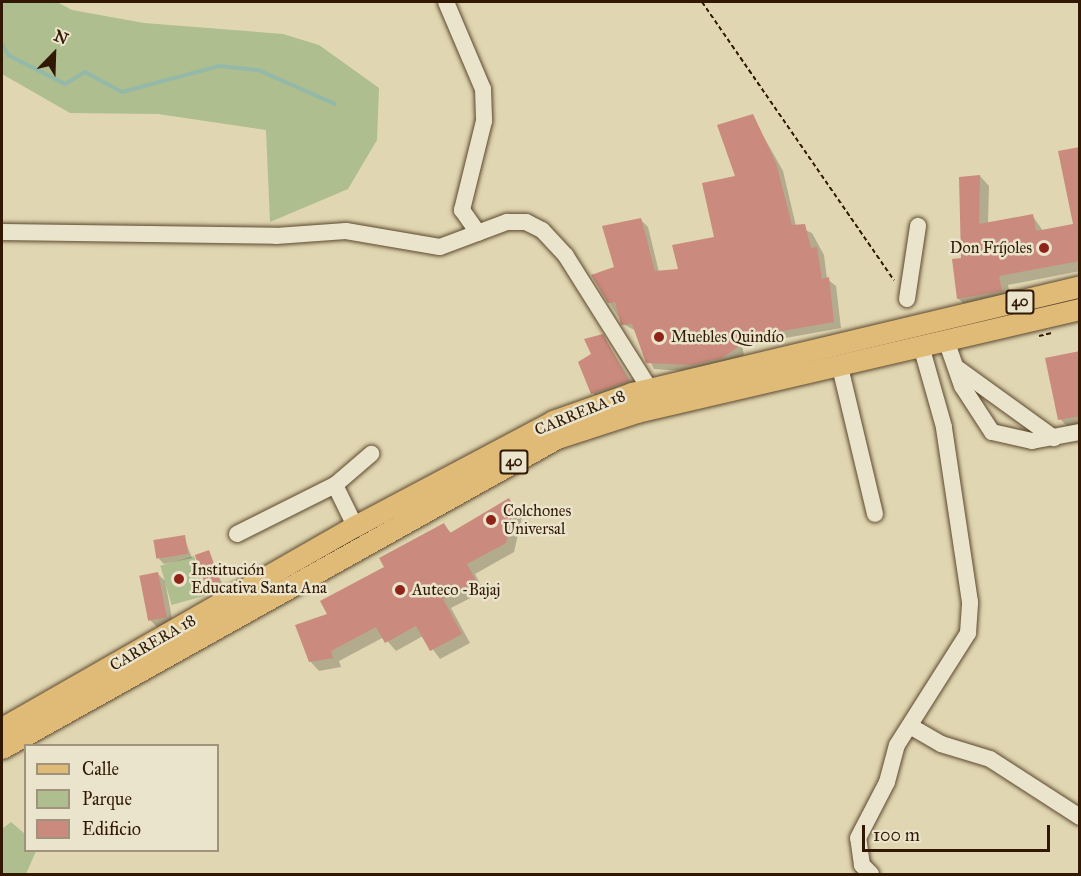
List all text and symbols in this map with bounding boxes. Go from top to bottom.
north arrow [24,24,84,84]
text: N [51,26,71,48]
place label: Don Fríjoles [950,238,1032,258]
marker: Don Fríjoles [1037,241,1051,255]
road number: 40 [1005,290,1035,314]
place label: Muebles Quindío [671,327,784,347]
marker: Muebles Quindío [652,330,666,344]
street label: CARRERA 18 [532,386,628,440]
road number: 40 [499,450,529,474]
place label: Colchones Universal [503,501,571,539]
marker: Colchones Universal [484,513,498,527]
place label: Institución Educativa Santa Ana [191,560,327,598]
marker: Institución Educativa Santa Ana [172,572,186,586]
place label: Auteco -Bajaj [412,580,500,600]
marker: Auteco -Bajaj [393,583,407,597]
street label: CARRERA 18 [107,611,199,675]
legend [24,744,219,852]
text: Calle [82,758,119,780]
text: Parque [82,788,132,810]
scale bar [865,813,1052,851]
text: Edificio [82,818,141,840]
text: 100 m [873,824,920,846]

